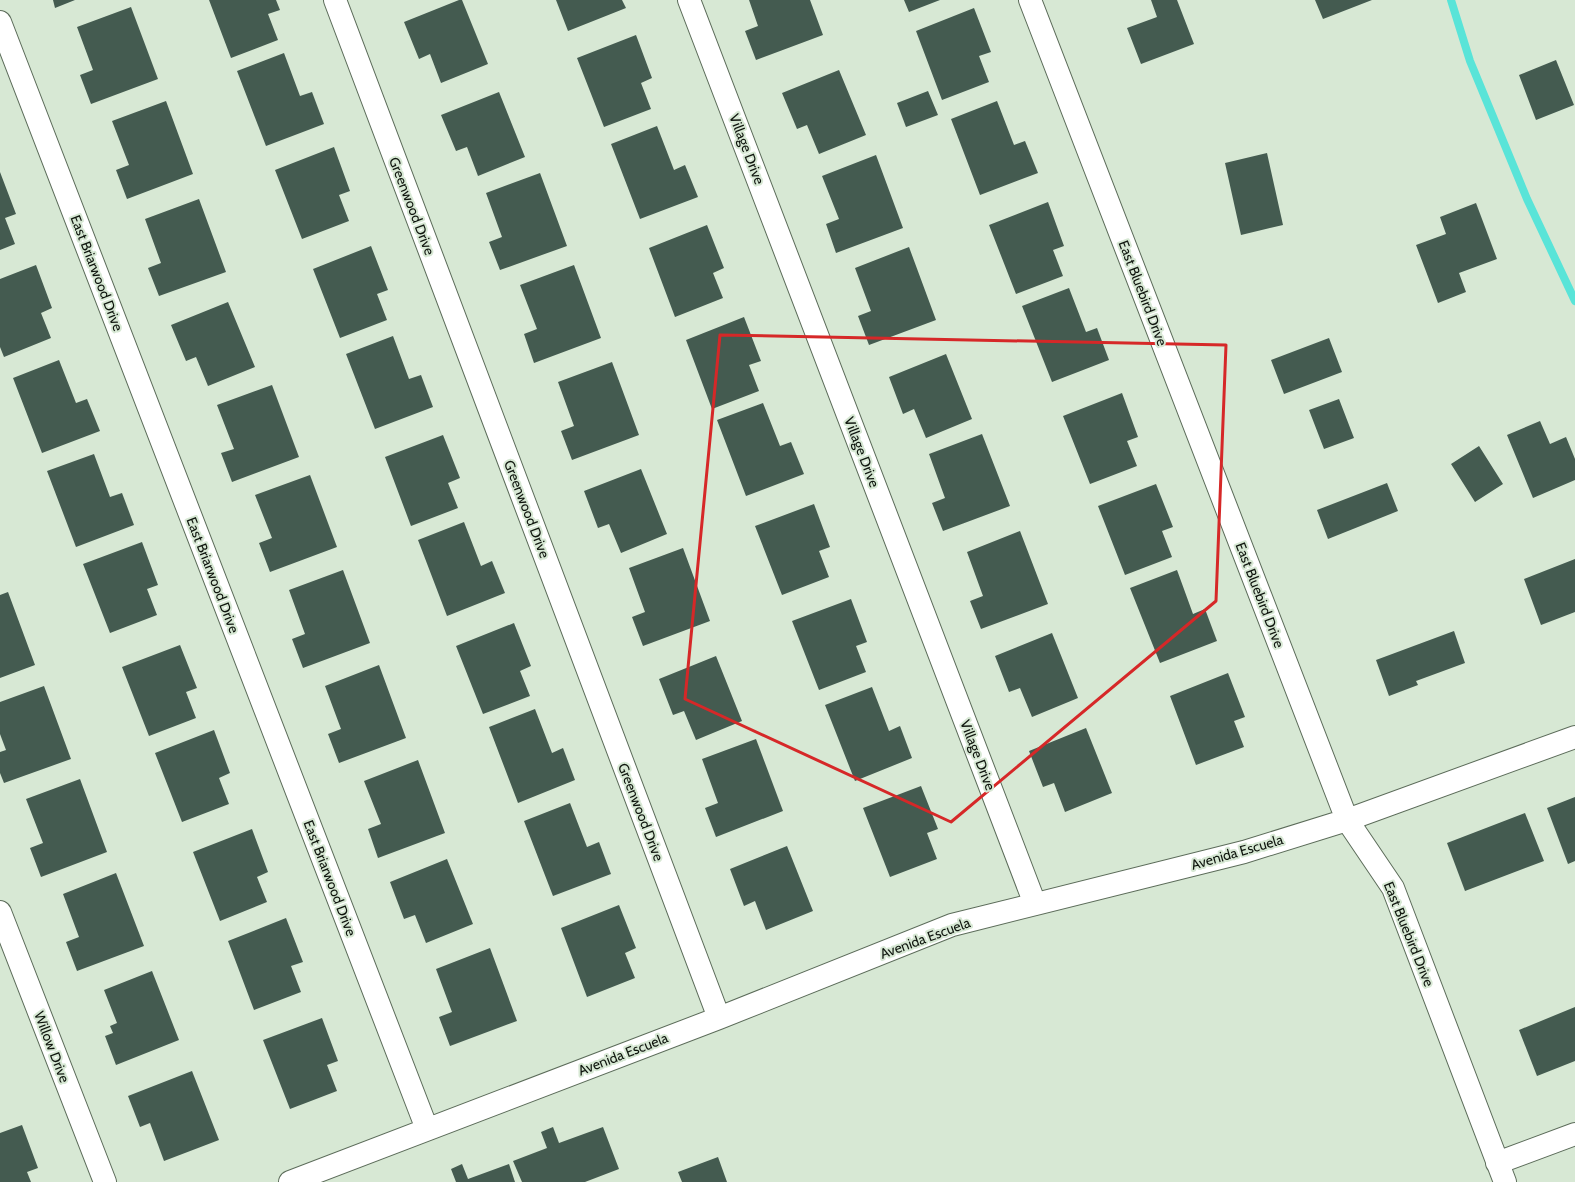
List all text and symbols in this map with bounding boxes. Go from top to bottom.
street label: Village Drive [725,111,769,187]
street label: Greenwood Drive [385,154,439,258]
street label: East Briarwood Drive [67,212,127,334]
street label: East Bluebird Drive [1115,238,1171,348]
street label: Village Drive [840,414,884,490]
street label: Greenwood Drive [500,457,554,561]
street label: East Briarwood Drive [183,514,243,636]
street label: East Bluebird Drive [1232,540,1288,650]
street label: Village Drive [956,717,1000,793]
street label: Greenwood Drive [614,760,668,864]
street label: East Briarwood Drive [300,817,360,939]
street label: Avenida Escuela [1189,830,1285,874]
street label: East Bluebird Drive [1380,879,1438,989]
street label: Avenida Escuela [877,913,973,963]
street label: Willow Drive [30,1009,74,1085]
street label: Avenida Escuela [575,1029,671,1079]

